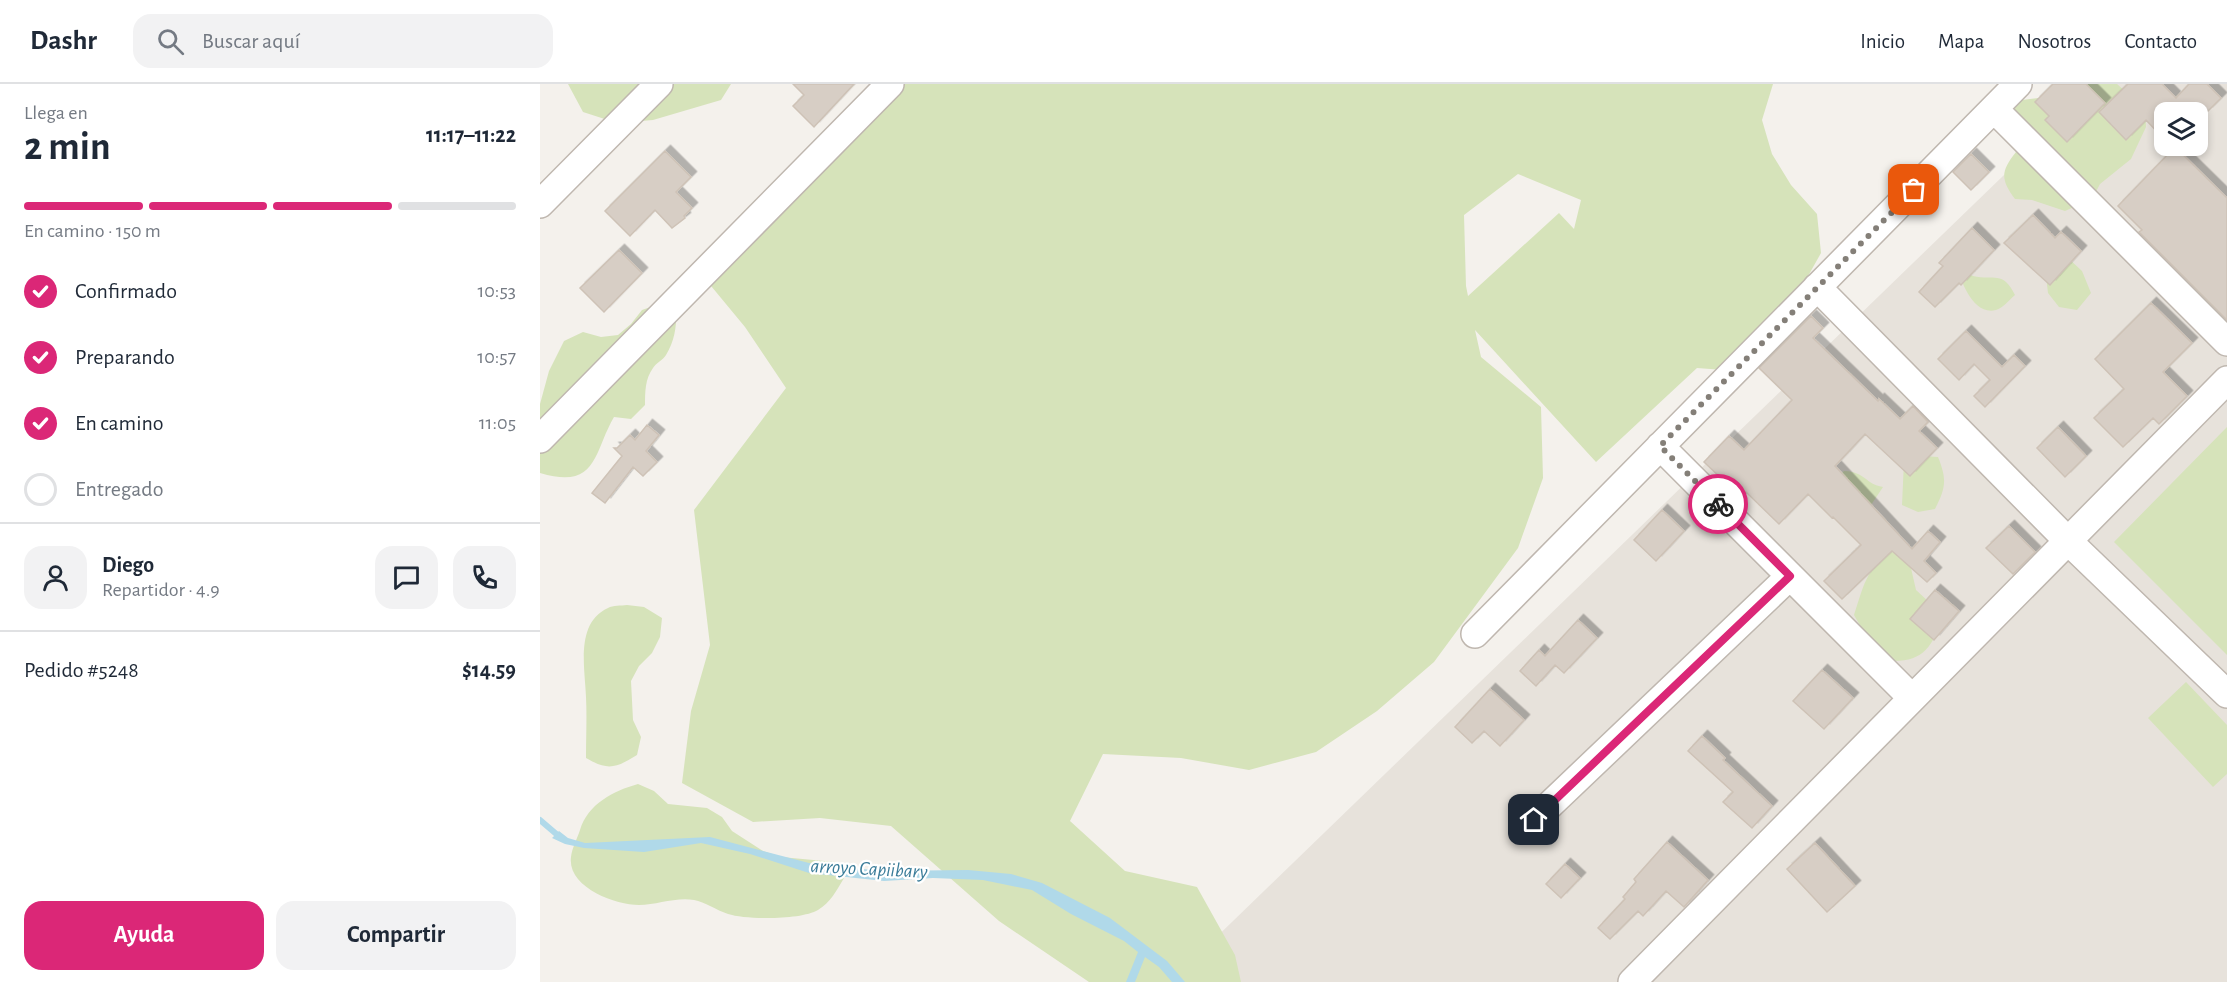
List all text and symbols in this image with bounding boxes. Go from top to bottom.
search box [133,14,553,68]
icon: search [154,25,187,58]
text: Dashr [30,27,97,55]
text: Buscar aquí [202,30,300,52]
text: Inicio [1860,31,1905,52]
text: Mapa [1938,31,1985,52]
text: Nosotros [2018,31,2091,52]
text: Contacto [2124,31,2197,52]
map controls [2154,102,2208,156]
button: layers [2154,102,2208,156]
text: Llega en [24,103,88,123]
text: 11:17–11:22 [426,124,516,146]
text: 2 min [24,128,111,167]
pin [1888,164,1939,215]
icon: bag [1897,173,1930,206]
text: En camino · 150 m [24,221,161,241]
icon: check [24,275,57,308]
text: Confirmado [75,280,177,302]
text: 10:53 [477,281,516,301]
icon: check [24,341,57,374]
text: Preparando [75,346,175,368]
text: 10:57 [477,347,516,367]
icon: check [24,407,57,440]
text: En camino [75,412,164,434]
text: 11:05 [479,413,516,433]
courier [1688,474,1748,534]
text: Entregado [75,478,164,500]
icon: bike [1702,488,1735,521]
button: person [24,546,87,609]
button: chat [375,546,438,609]
button: phone [453,546,516,609]
text: Diego [102,554,154,576]
text: Repartidor · 4.9 [102,580,220,600]
text: Pedido #5248 [24,659,139,681]
text: $14.59 [462,659,516,681]
pin [1508,794,1559,845]
icon: home [1517,803,1550,836]
water label: arroyo Capiibary [810,856,929,882]
button: Ayuda [24,901,264,970]
button: Compartir [276,901,516,970]

